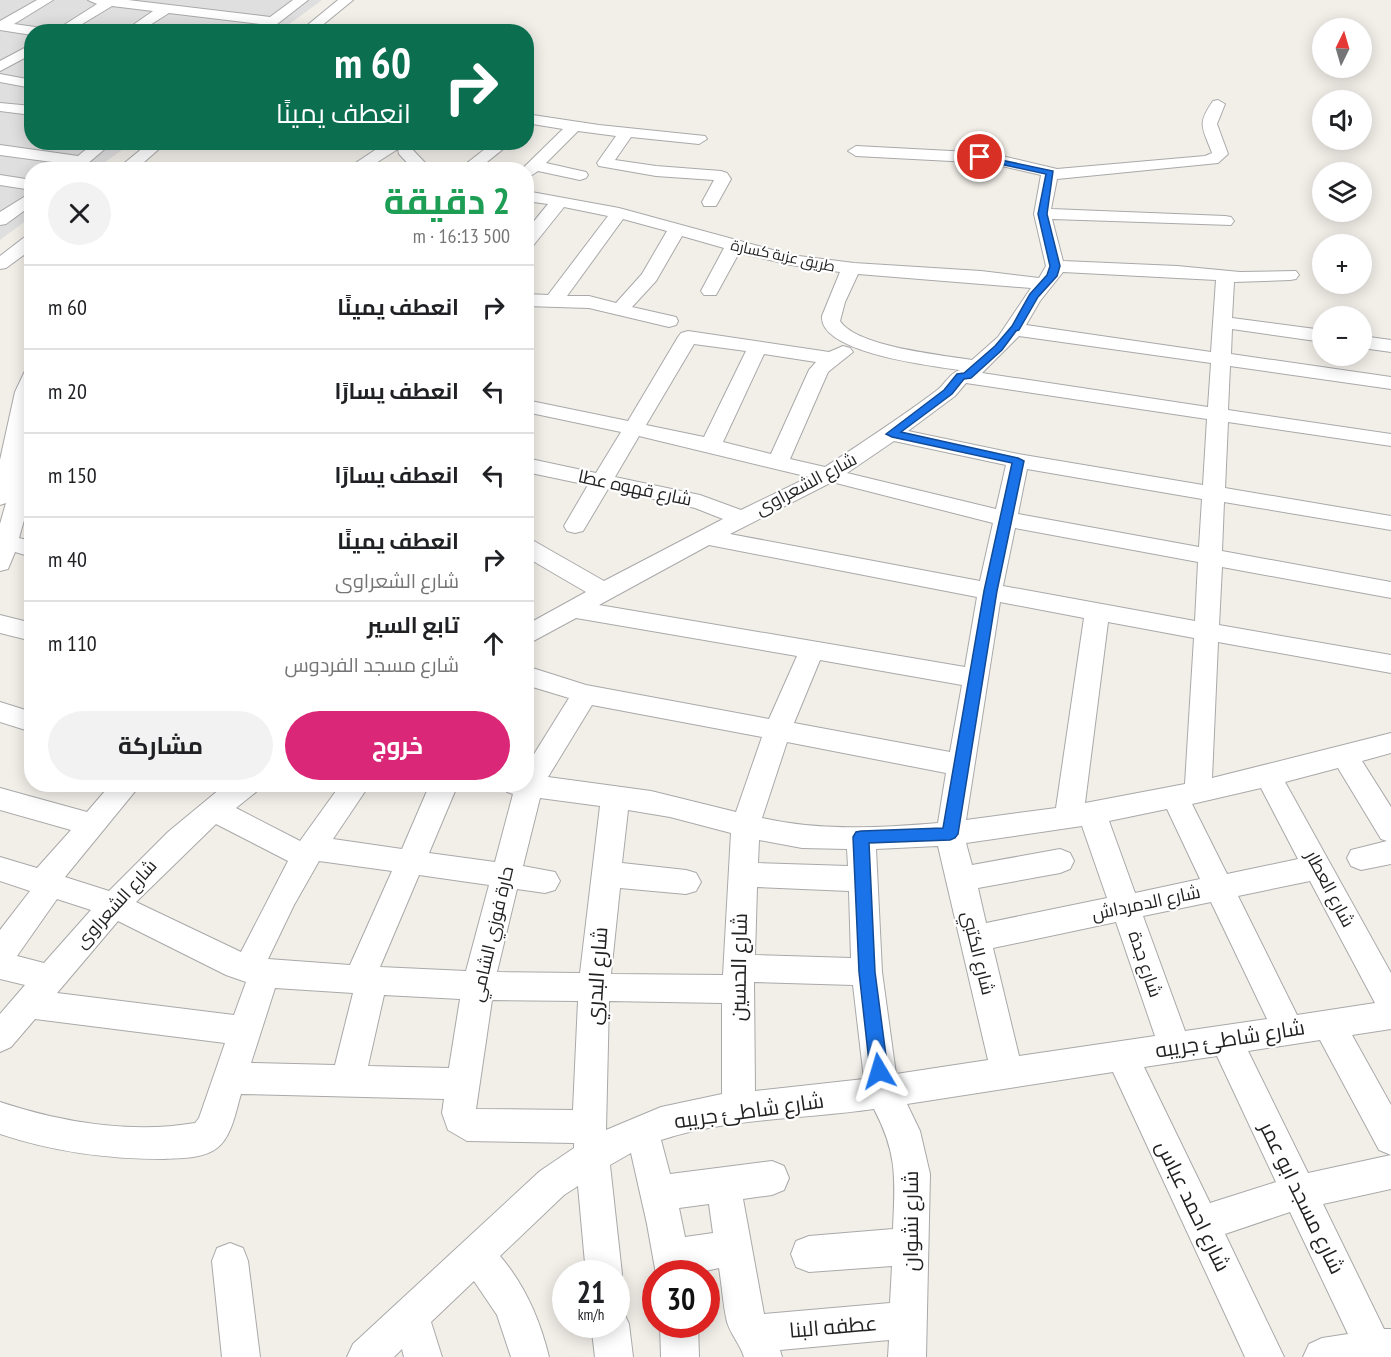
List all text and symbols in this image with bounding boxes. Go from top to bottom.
north arrow [1312,18,1372,78]
map controls [1312,18,1372,366]
text: 60 m [334,35,411,90]
icon: right [432,48,510,126]
button: sound [1312,90,1372,150]
text: انعطف يمينًا [276,96,411,130]
pin [954,131,1005,182]
icon: arrive [963,140,996,173]
button: layers [1312,162,1372,222]
text: 2 دقيقة [384,177,510,224]
button: close [48,182,111,245]
text: 500 m · 16:13 [413,223,510,249]
button: + [1312,234,1372,294]
street label: طريق عزبة كسارة [729,235,837,277]
icon: right [477,291,510,324]
text: 60 m [48,293,87,321]
text: انعطف يمينًا [337,293,459,321]
button: − [1312,306,1372,366]
icon: left [477,375,510,408]
text: 20 m [48,377,87,405]
text: انعطف يسارًا [335,377,459,405]
street label: شارع الشعراوى [751,447,861,521]
icon: left [477,459,510,492]
text: 150 m [48,461,97,489]
text: انعطف يسارًا [335,461,459,489]
street label: شارع قهوه عطا [576,464,694,512]
text: انعطف يمينًا [337,527,459,555]
icon: right [477,543,510,576]
text: 40 m [48,545,87,573]
text: شارع الشعراوى [335,568,459,594]
text: تابع السير [367,611,459,639]
icon: ahead [477,627,510,660]
text: 110 m [48,629,97,657]
text: شارع مسجد الفردوس [285,652,459,678]
button: مشاركة [48,711,273,780]
button: خروج [285,711,510,780]
street label: شارع العطار [1299,846,1360,931]
street label: شارع الشعراوى [70,855,162,953]
street label: حارة فوزي الشامي [465,864,521,1005]
street label: شارع الدمرداش [1090,880,1202,926]
street label: شارع الكتبي [954,909,1000,998]
street label: شارع الحسين [724,913,754,1021]
street label: شارع البدري [580,926,616,1026]
street label: شارع جدة [1122,928,1168,1000]
street label: شارع شاطئ جريبه [1153,1013,1307,1065]
position arrow [847,1039,911,1103]
street label: شارع شاطئ جريبه [672,1087,826,1135]
street label: شارع مسجد ابو عمر [1253,1116,1351,1279]
street label: شارع احمد عباس [1149,1136,1237,1276]
street label: شارع نشوان [897,1171,925,1271]
speed limit sign: 30 [642,1260,720,1338]
text: 21 [577,1272,605,1311]
text: km/h [578,1305,604,1324]
street label: عطفه البنا [788,1309,878,1344]

